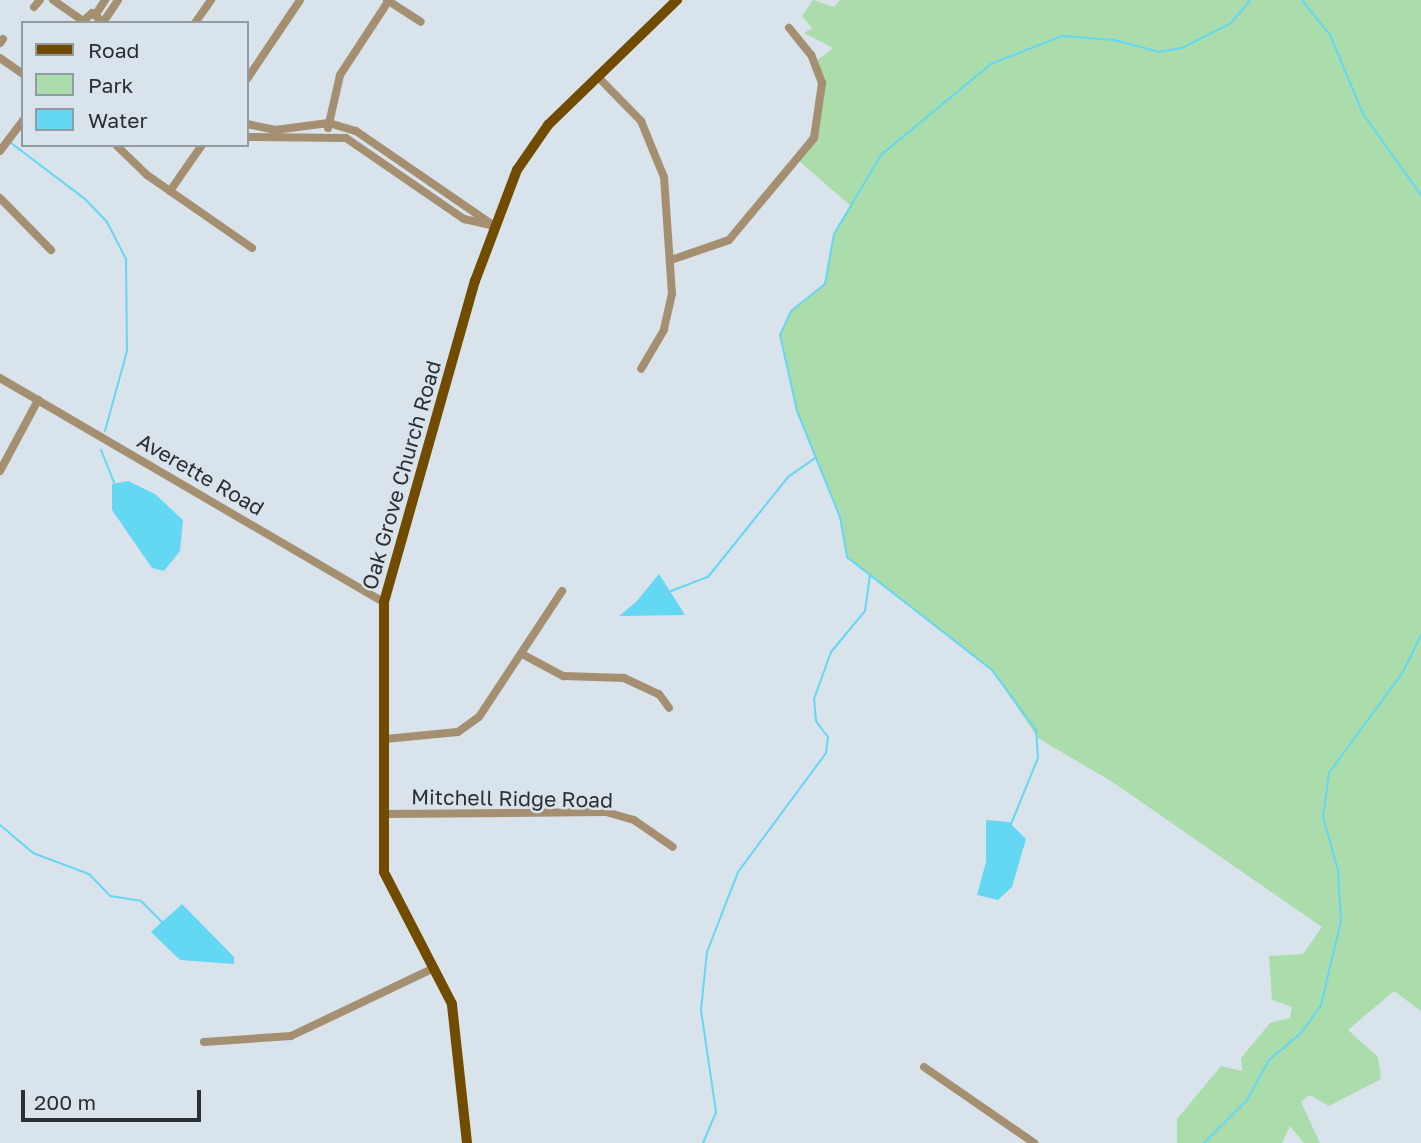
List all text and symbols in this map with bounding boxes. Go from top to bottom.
legend [21,21,248,147]
text: Road [88,37,139,63]
text: Park [88,72,133,98]
text: Water [88,107,148,133]
street label: Oak Grove Church Road [356,358,446,592]
street label: Averette Road [133,428,269,520]
street label: Mitchell Ridge Road [411,784,613,812]
scale bar [24,1076,205,1120]
text: 200 m [34,1089,96,1115]

